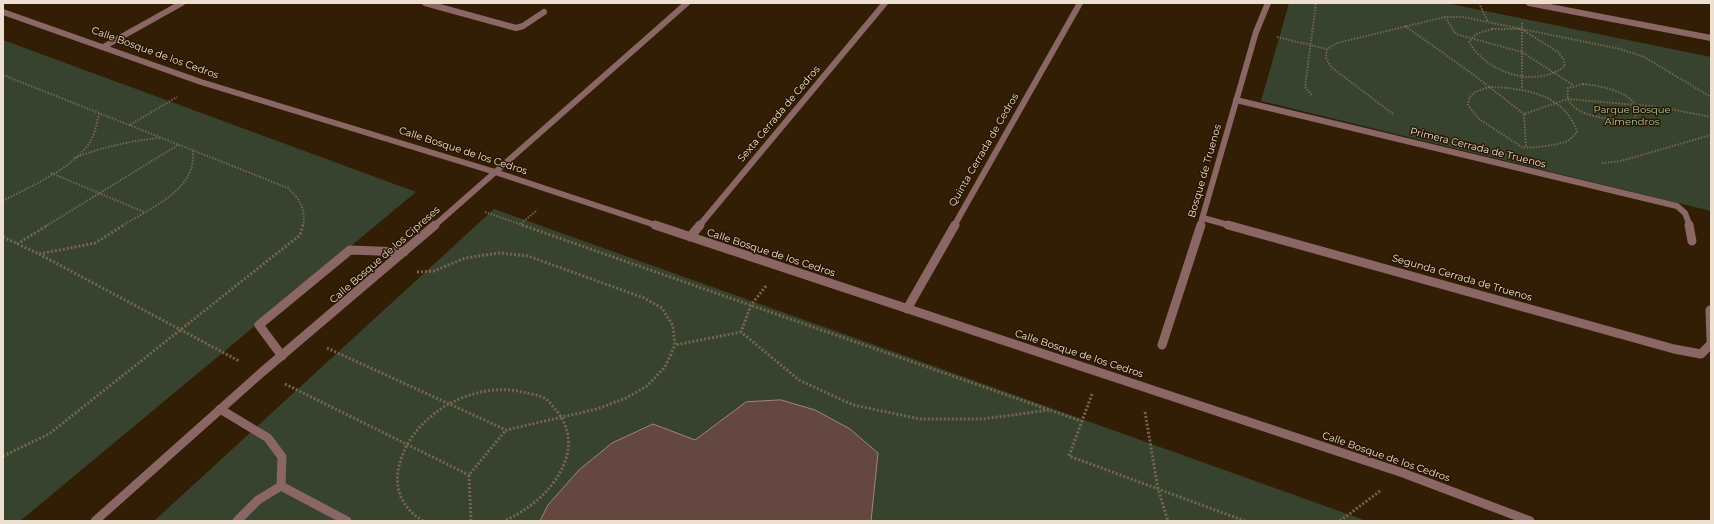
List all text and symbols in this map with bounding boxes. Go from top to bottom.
street label: Calle Bosque de los Cedros [90,24,220,82]
street label: Sexta Cerrada de Cedros [735,64,823,164]
street label: Quinta Cerrada de Cedros [947,91,1021,209]
park label: Parque Bosque Almendros [1593,104,1671,128]
street label: Bosque de Truenos [1186,123,1224,219]
street label: Calle Bosque de los Cedros [397,125,529,177]
street label: Primera Cerrada de Truenos [1409,125,1547,171]
street label: Calle Bosque de los Cipreses [327,204,443,306]
street label: Calle Bosque de los Cedros [705,227,837,279]
street label: Segunda Cerrada de Truenos [1391,252,1533,304]
street label: Calle Bosque de los Cedros [1013,328,1145,380]
street label: Calle Bosque de los Cedros [1320,429,1452,485]

